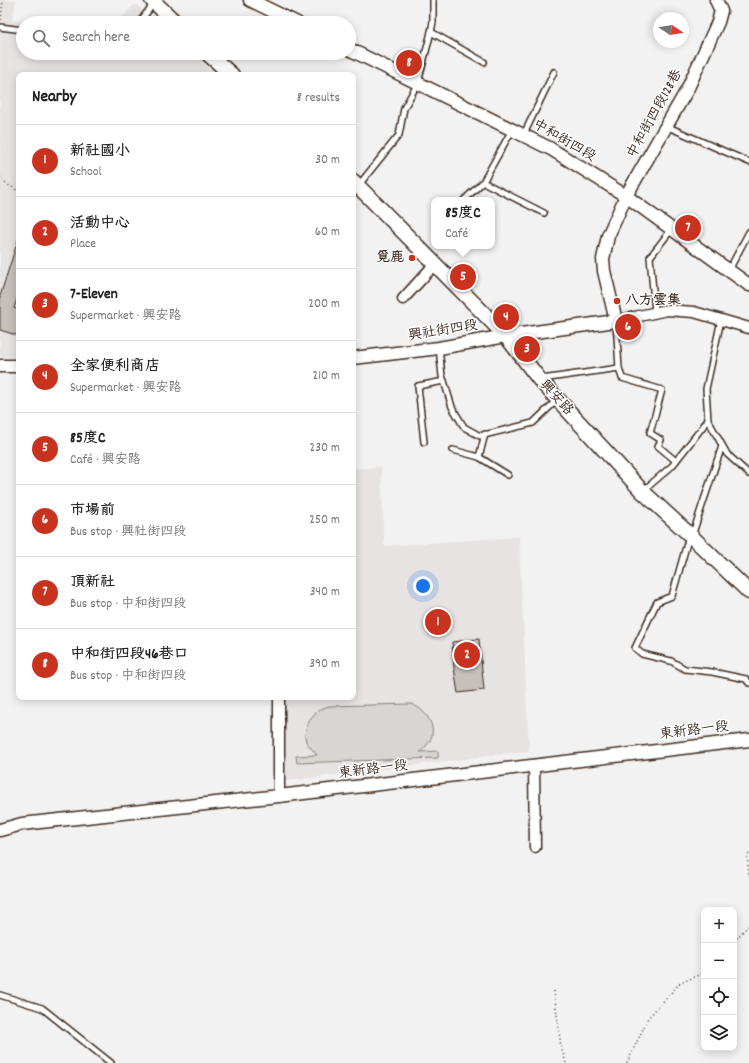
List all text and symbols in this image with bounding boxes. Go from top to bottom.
north arrow [653,12,689,48]
search box [16,16,356,60]
icon: search [30,27,52,49]
text: Search here [62,27,130,49]
pin: 8 [396,48,422,78]
street label: 中和街四段128巷 [622,65,688,162]
text: Nearby [32,86,76,110]
text: 8 results [297,89,340,108]
street label: 中和街四段 [529,115,599,167]
text: 新社國小 [70,141,130,163]
text: 1 [44,151,46,170]
text: 30 m [315,151,340,170]
text: School [70,163,102,182]
popup [431,197,495,249]
text: 85度C [445,203,481,225]
text: 活動中心 [70,213,130,235]
pin: 7 [675,213,701,243]
text: 2 [42,223,48,242]
text: 60 m [315,223,340,242]
text: Café [445,225,468,244]
text: Place [70,235,96,254]
place label: 覓鹿 [376,248,404,268]
marker: 覓鹿 [407,253,417,263]
pin: 5 [450,262,476,292]
text: 7-Eleven [70,284,118,306]
place label: 八方雲集 [625,291,681,311]
text: 3 [42,295,48,314]
text: 200 m [308,295,340,314]
marker: 八方雲集 [612,296,622,306]
pin: 4 [493,302,519,332]
text: Supermarket · 興安路 [70,307,182,326]
pin: 6 [615,312,641,342]
street label: 興社街四段 [407,316,479,346]
pin: 3 [514,334,540,364]
text: 全家便利商店 [70,356,160,378]
text: 4 [42,367,48,386]
text: 210 m [312,367,340,386]
street label: 興安路 [534,376,578,420]
text: Supermarket · 興安路 [70,379,182,398]
text: 85度C [70,428,105,450]
text: 5 [42,439,48,458]
text: 230 m [310,439,340,458]
text: Café · 興安路 [70,451,141,470]
text: 市場前 [70,500,115,522]
text: 6 [42,511,48,530]
text: 250 m [309,511,340,530]
text: Bus stop · 興社街四段 [70,523,186,542]
text: 頂新社 [70,572,115,594]
your location [413,576,433,596]
text: 7 [43,583,47,602]
text: 340 m [310,583,340,602]
text: Bus stop · 中和街四段 [70,595,186,614]
pin: 1 [425,607,451,637]
pin: 2 [454,640,480,670]
text: 中和街四段46巷口 [70,644,189,666]
text: 8 [42,655,48,674]
text: 390 m [309,655,340,674]
text: Bus stop · 中和街四段 [70,667,186,686]
street label: 東新路一段 [658,717,730,745]
street label: 東新路一段 [337,756,409,784]
map controls [701,907,737,1051]
button: + [701,907,737,943]
button: − [701,943,737,979]
button: locate [701,979,737,1015]
button: layers [701,1015,737,1051]

